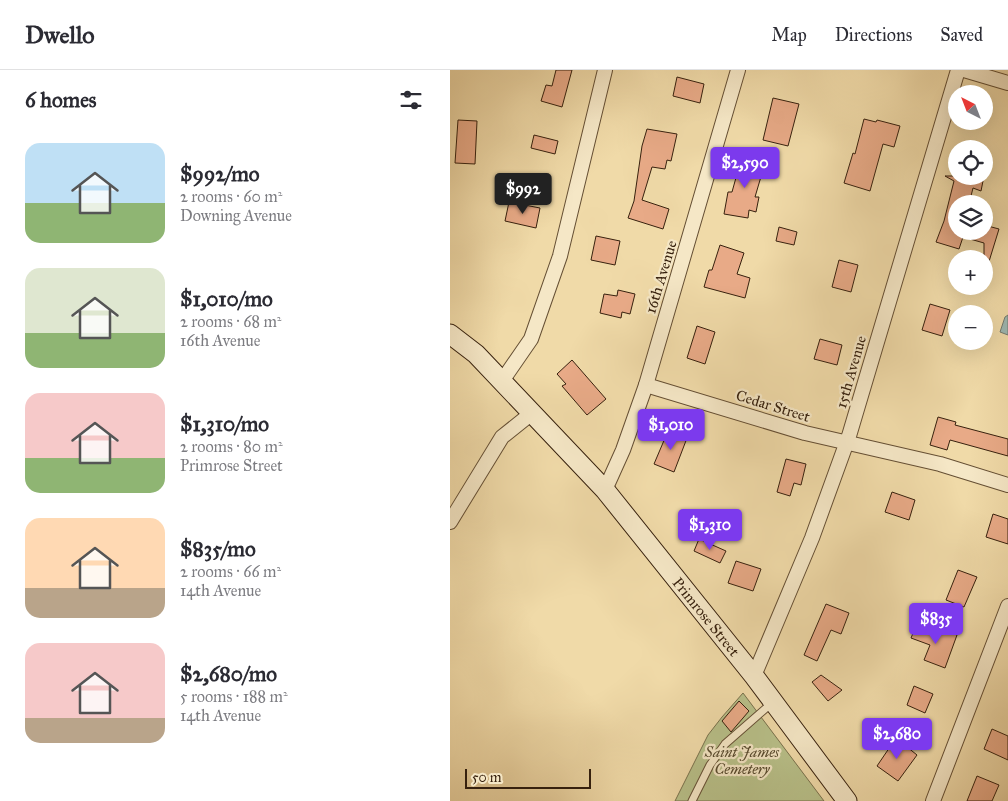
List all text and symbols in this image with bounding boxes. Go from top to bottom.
text: Dwello [25,20,95,50]
text: Map [771,24,807,46]
text: Directions [835,24,912,46]
text: Saved [940,24,983,46]
north arrow [948,85,992,130]
map controls [948,85,993,350]
icon: filters [397,86,425,114]
text: 6 homes [25,87,97,113]
button: locate [948,140,993,185]
pin: $2,590 [704,146,786,189]
text: $2,590 [721,153,769,172]
text: $992/mo [180,161,259,187]
icon: home [65,163,125,223]
pin: $992 [493,172,553,215]
text: $992 [506,179,540,198]
text: 2 rooms · 60 m² [180,187,282,206]
button: layers [948,195,993,240]
text: Downing Avenue [180,206,292,225]
street label: 16th Avenue [641,238,681,316]
button: + [948,250,993,295]
text: $1,010/mo [180,286,273,312]
icon: home [65,288,125,348]
button: − [948,305,993,350]
text: 2 rooms · 68 m² [180,312,281,331]
text: 16th Avenue [180,331,261,350]
street label: 15th Avenue [832,334,870,410]
street label: Cedar Street [734,386,813,426]
pin: $1,010 [630,408,712,451]
text: $1,310/mo [180,411,269,437]
icon: home [65,413,125,473]
text: $1,010 [649,415,693,434]
text: 2 rooms · 80 m² [180,437,283,456]
text: Primrose Street [180,456,283,475]
pin: $1,310 [669,508,751,551]
text: $1,310 [689,515,731,534]
text: $835/mo [180,536,256,562]
icon: home [65,538,125,598]
text: 2 rooms · 66 m² [180,562,281,581]
street label: Primrose Street [669,574,744,661]
text: 14th Avenue [180,581,261,600]
pin: $835 [906,602,966,645]
text: $835 [920,609,952,628]
text: $2,680/mo [180,661,277,687]
icon: home [65,663,125,723]
text: 5 rooms · 188 m² [180,687,288,706]
text: 14th Avenue [180,706,261,725]
pin: $2,680 [856,718,938,760]
text: $2,680 [873,724,921,743]
park label: Saint James Cemetery [704,743,780,778]
scale bar [465,766,591,789]
text: 50 m [472,769,501,786]

